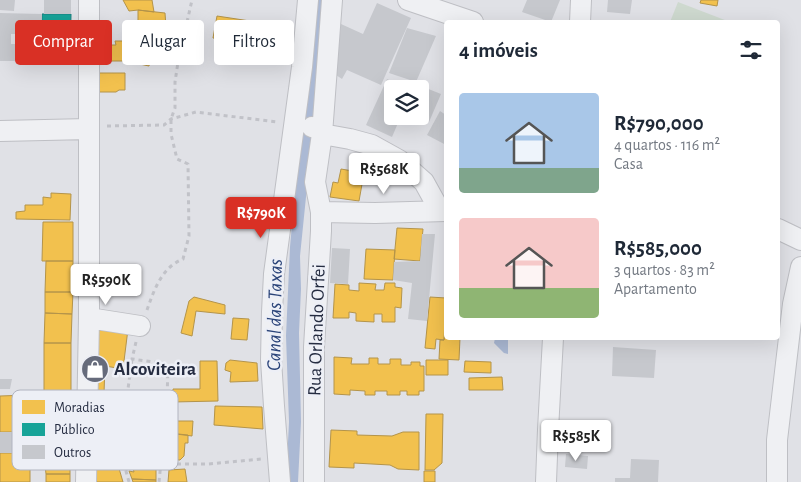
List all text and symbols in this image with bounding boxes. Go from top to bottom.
chip: Comprar [15,20,112,65]
chip: Alugar [122,20,204,65]
chip: Filtros [214,20,294,65]
icon: filters [737,36,765,64]
text: 4 imóveis [459,40,538,61]
map controls [384,80,429,125]
button: layers [384,80,429,125]
icon: home [499,113,559,173]
text: R$790,000 [614,113,704,134]
text: 4 quartos · 116 m² [614,137,720,153]
pin: R$568K [343,152,425,195]
text: Casa [614,156,643,172]
text: R$568K [360,161,408,177]
pin: R$790K [220,196,302,239]
text: R$790K [237,205,285,221]
icon: home [499,238,559,298]
text: R$585,000 [614,238,702,259]
water label: Canal das Taxas [264,258,286,371]
text: 3 quartos · 83 m² [614,262,715,278]
pin: R$590K [65,264,147,306]
street label: Rua Orlando Orfei [305,264,329,396]
text: R$590K [82,272,130,288]
text: Apartamento [614,281,697,297]
shop icon: Alcoviteira [80,354,110,384]
place label: Alcoviteira [114,360,196,379]
legend [12,390,178,470]
text: Moradias [54,401,105,415]
pin: R$585K [535,420,617,462]
text: Público [54,423,95,437]
text: R$585K [552,428,600,444]
text: Outros [54,446,91,460]

